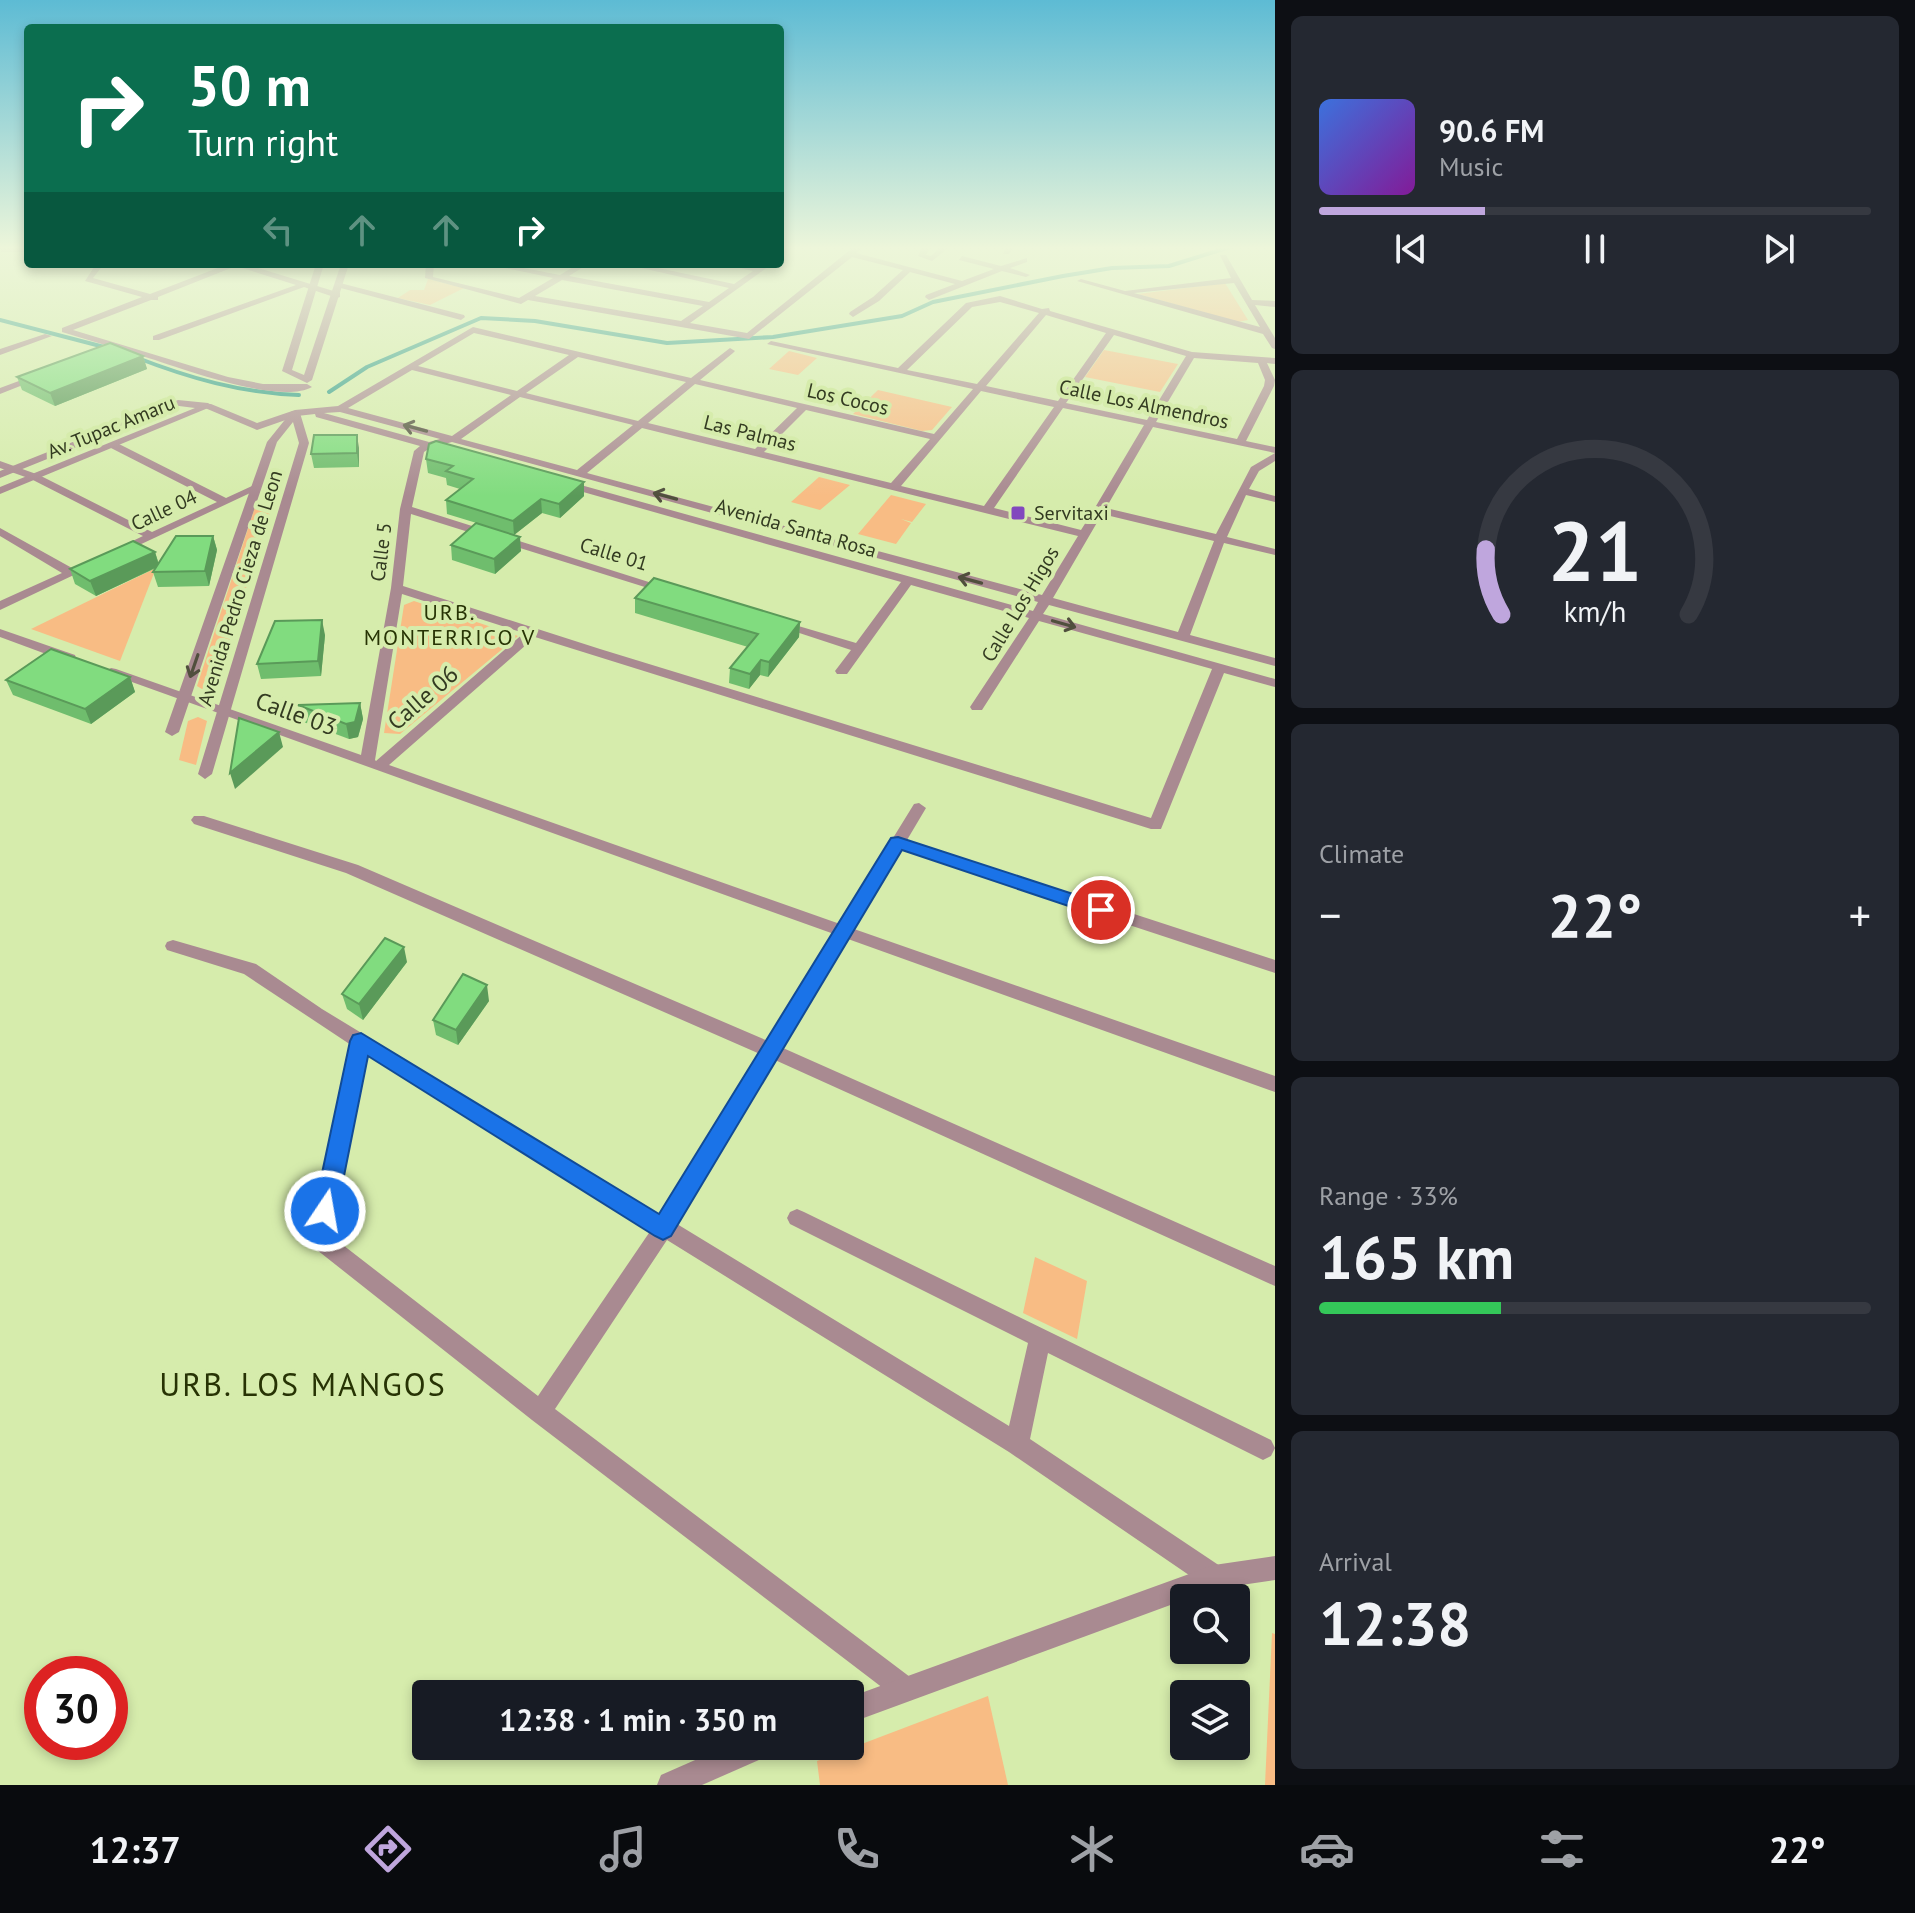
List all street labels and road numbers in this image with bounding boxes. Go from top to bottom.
street label: Calle Los Almendros [1057,373,1231,435]
street label: Los Cocos [805,377,891,421]
street label: Av. Tupac Amaru [43,390,179,464]
street label: Las Palmas [701,409,799,457]
street label: Avenida Pedro Cieza de Leon [192,467,288,709]
street label: Calle 04 [127,483,201,537]
street label: Avenida Santa Rosa [712,493,880,563]
street label: Calle 5 [364,521,398,583]
street label: Calle 01 [577,531,651,577]
street label: Calle Los Higos [975,541,1065,667]
street label: Calle 06 [381,658,465,737]
street label: Calle 03 [251,685,341,742]

